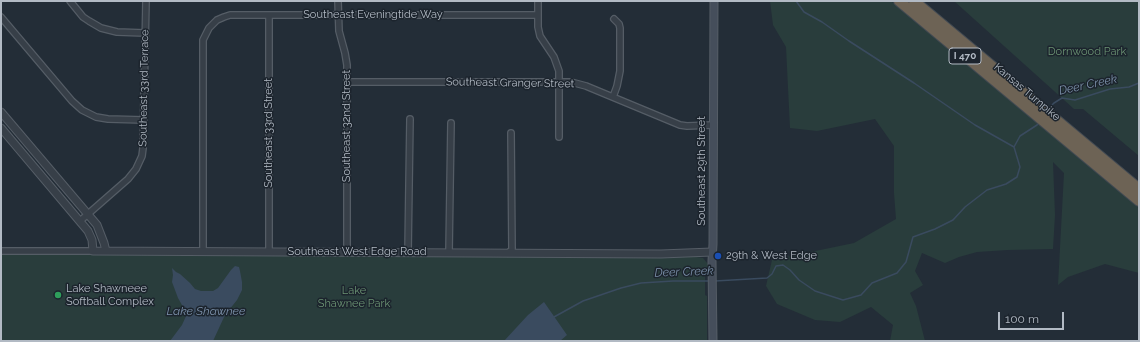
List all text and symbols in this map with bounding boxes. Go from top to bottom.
street label: Southeast Eveningtide Way [303,8,443,22]
street label: Southeast 33rd Terrace [136,29,152,147]
park label: Dornwood Park [1048,45,1126,59]
road number: I 470 [949,48,981,64]
street label: Kansas Turnpike [991,60,1063,124]
street label: Southeast 32nd Street [340,70,354,182]
water label: Deer Creek [1057,72,1119,98]
street label: Southeast Granger Street [446,75,574,91]
street label: Southeast 33rd Street [262,78,276,188]
street label: Southeast 29th Street [695,116,709,226]
street label: Southeast West Edge Road [288,245,426,259]
place label: 29th & West Edge [726,249,817,263]
marker: 29th & West Edge [713,251,723,261]
water label: Deer Creek [654,264,714,280]
place label: Lake Shawneee Softball Complex [66,282,154,308]
park label: Lake Shawnee Park [318,284,390,310]
marker: Lake Shawneee Softball Complex [53,290,63,300]
water label: Lake Shawnee [167,304,245,318]
scale bar [1000,304,1066,330]
text: 100 m [1005,312,1039,326]

